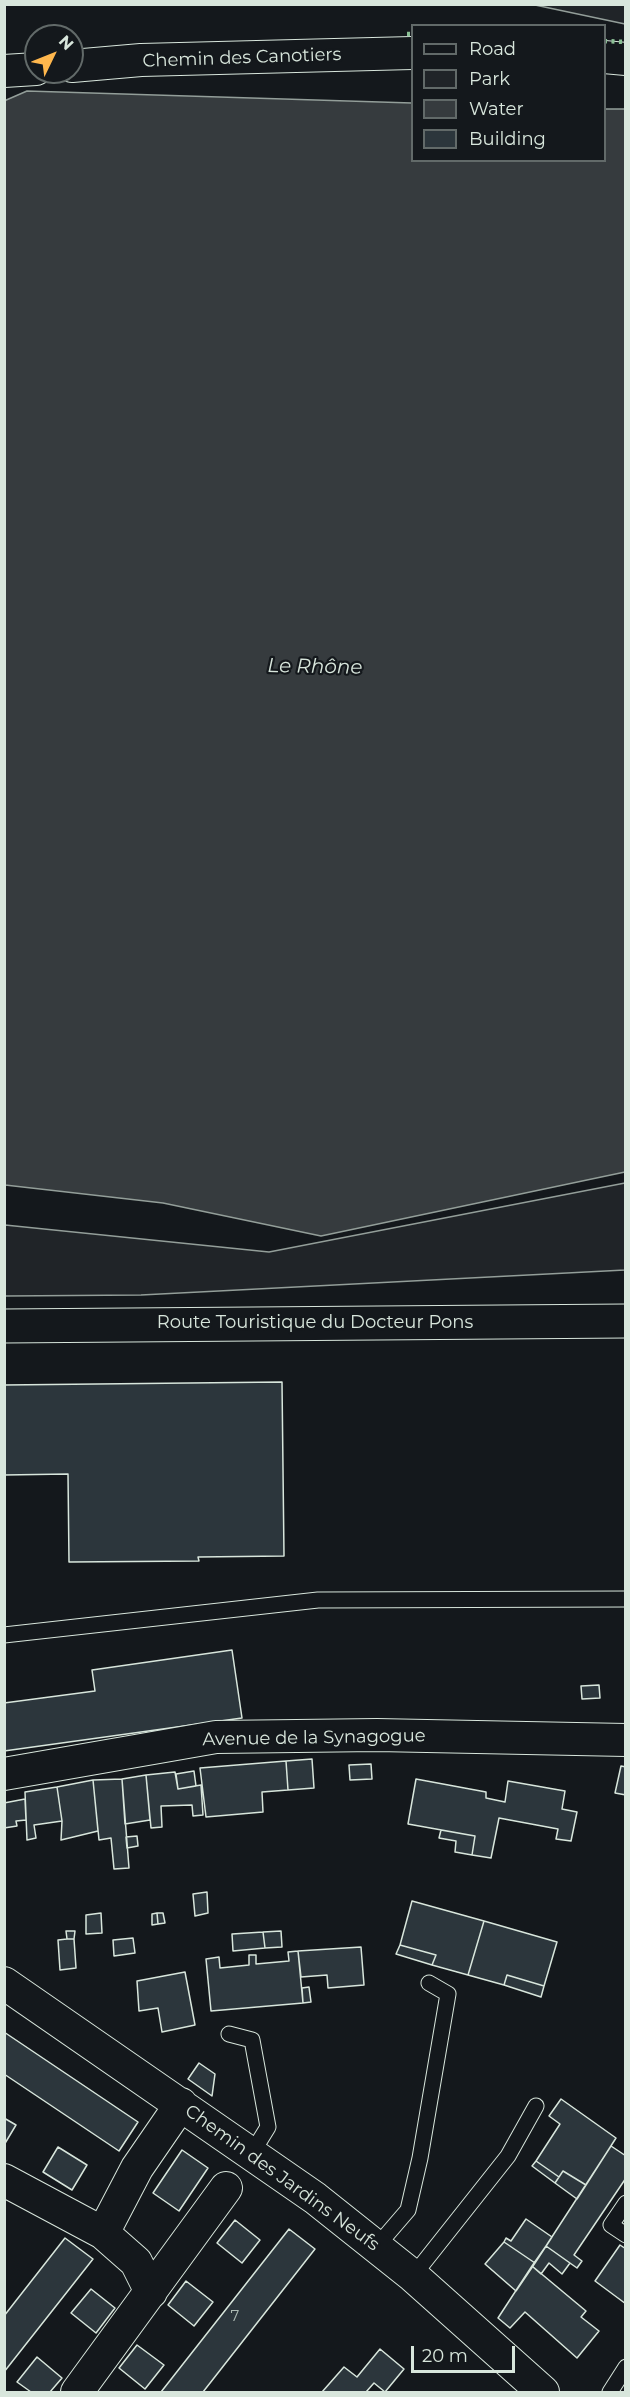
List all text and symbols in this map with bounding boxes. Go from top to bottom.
north arrow [24,24,84,84]
legend [411,24,606,162]
text: N [55,32,77,54]
text: Road [469,38,516,60]
street label: Chemin des Canotiers [142,44,342,72]
text: Park [469,68,510,90]
text: Water [469,98,524,120]
text: Building [469,128,546,150]
water label: Le Rhône [267,654,363,680]
street label: Route Touristique du Docteur Pons [157,1312,473,1334]
street label: Avenue de la Synagogue [202,1725,426,1751]
street label: Chemin des Jardins Neufs [181,2100,383,2256]
house number: 7 [231,2308,239,2326]
scale bar [414,2334,518,2372]
text: 20 m [422,2345,468,2367]

